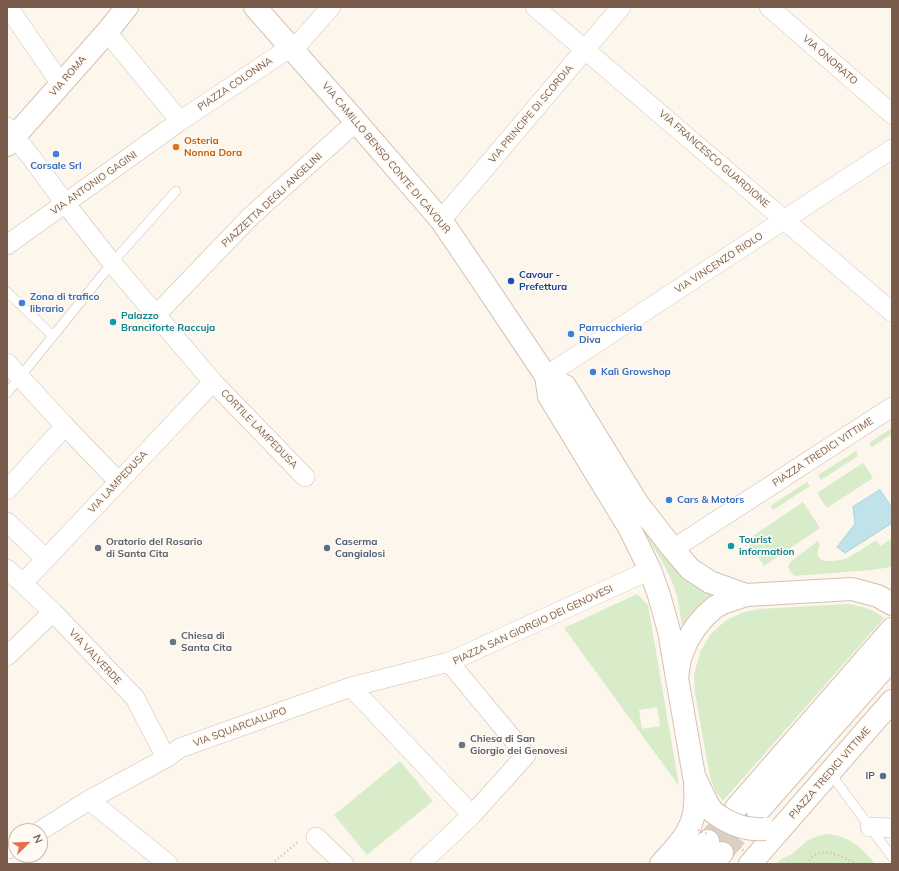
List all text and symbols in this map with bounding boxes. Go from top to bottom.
street label: VIA ONORATO [800,33,860,87]
street label: VIA ROMA [47,53,89,99]
street label: PIAZZA COLONNA [195,55,275,113]
street label: VIA PRINCIPE DI SCORDIA [486,62,576,166]
street label: VIA CAMILLO BENSO CONTE DI CAVOUR [319,80,453,236]
street label: VIA FRANCESCO GUARDIONE [656,108,772,210]
place label: Osteria Nonna Dora [184,135,242,158]
marker: Osteria Nonna Dora [171,142,181,152]
street label: VIA ANTONIO GAGINI [49,149,139,217]
marker: Corsale Srl [51,149,61,159]
street label: PIAZZETTA DEGLI ANGELINI [219,150,325,250]
place label: Corsale Srl [30,160,82,172]
street label: VIA VINCENZO RIOLO [673,230,765,296]
place label: Cavour - Prefettura [519,269,567,292]
marker: Cavour - Prefettura [506,276,516,286]
place label: Zona di trafico librario [30,291,99,314]
marker: Zona di trafico librario [17,298,27,308]
place label: Palazzo Branciforte Raccuja [121,310,215,334]
marker: Palazzo Branciforte Raccuja [108,317,118,327]
place label: Parrucchieria Diva [579,322,642,346]
marker: Parrucchieria Diva [566,329,576,339]
place label: Kalì Growshop [601,366,671,378]
marker: Kalì Growshop [588,367,598,377]
street label: CORTILE LAMPEDUSA [218,387,300,471]
street label: PIAZZA TREDICI VITTIME [770,415,876,489]
street label: VIA LAMPEDUSA [86,448,150,516]
place label: Cars & Motors [677,494,744,506]
marker: Cars & Motors [664,495,674,505]
place label: Tourist information [739,534,795,558]
place label: Oratorio del Rosario di Santa Cita [106,536,202,560]
place label: Caserma Cangialosi [335,536,385,560]
marker: Tourist information [726,541,736,551]
marker: Oratorio del Rosario di Santa Cita [93,543,103,553]
marker: Caserma Cangialosi [322,543,332,553]
street label: PIAZZA SAN GIORGIO DEI GENOVESI [451,583,615,667]
street label: VIA VALVERDE [66,627,124,687]
place label: Chiesa di Santa Cita [181,630,232,654]
marker: Chiesa di Santa Cita [168,637,178,647]
street label: VIA SQUARCIALUPO [192,705,288,749]
street label: PIAZZA TREDICI VITTIME [787,725,873,821]
place label: Chiesa di San Giorgio dei Genovesi [470,733,567,756]
marker: Chiesa di San Giorgio dei Genovesi [457,740,467,750]
place label: IP [866,770,875,782]
marker: IP [878,771,888,781]
north arrow [8,823,48,863]
text: N [30,832,46,845]

